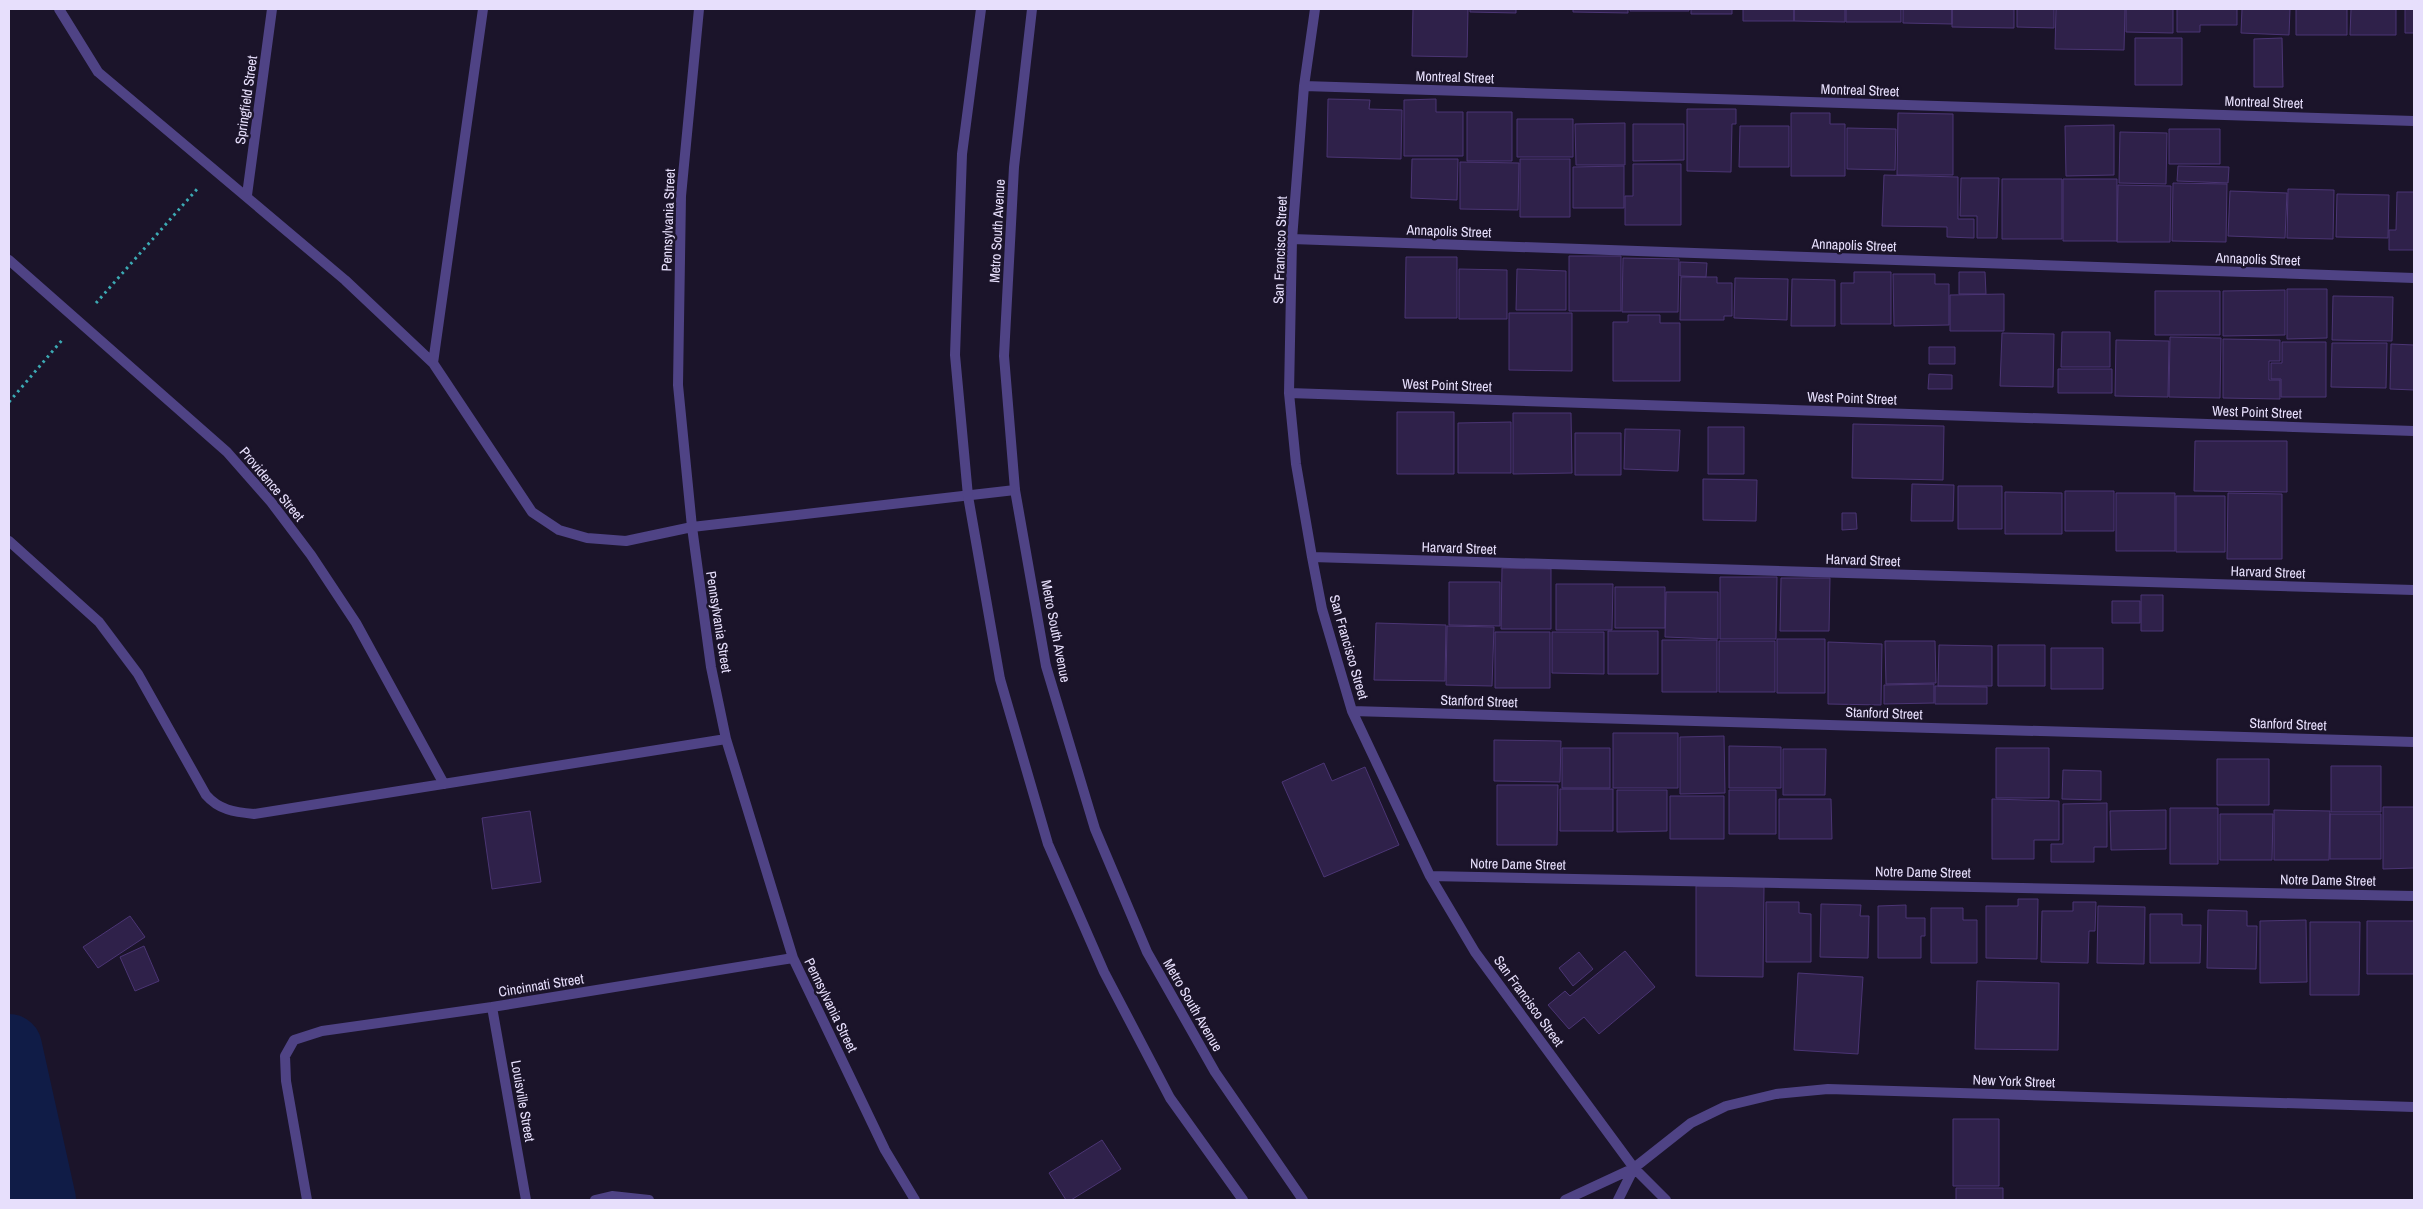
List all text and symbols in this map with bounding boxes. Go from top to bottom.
street label: Springfield Street [231,55,261,145]
street label: Montreal Street [1415,67,1495,87]
street label: Montreal Street [1820,80,1900,100]
street label: Montreal Street [2224,92,2304,112]
street label: Pennsylvania Street [657,168,679,272]
street label: Metro South Avenue [985,179,1009,283]
street label: San Francisco Street [1269,196,1291,304]
street label: Annapolis Street [1405,220,1492,241]
street label: Annapolis Street [1810,234,1897,255]
street label: Annapolis Street [2214,248,2301,269]
street label: West Point Street [1402,374,1492,396]
street label: West Point Street [1807,387,1897,409]
street label: West Point Street [2212,401,2302,423]
street label: Providence Street [236,443,308,525]
street label: Harvard Street [1421,538,1497,558]
street label: Harvard Street [1825,550,1901,570]
street label: Harvard Street [2230,562,2306,582]
street label: Pennsylvania Street [702,570,736,674]
street label: Metro South Avenue [1037,578,1075,684]
street label: San Francisco Street [1325,593,1373,701]
street label: Stanford Street [1440,691,1518,711]
street label: Stanford Street [1845,703,1923,723]
street label: Stanford Street [2249,714,2327,734]
street label: Notre Dame Street [1470,854,1566,874]
street label: Notre Dame Street [1875,862,1971,882]
street label: Notre Dame Street [2280,870,2376,890]
street label: San Francisco Street [1490,952,1568,1050]
street label: Pennsylvania Street [800,955,862,1055]
street label: Metro South Avenue [1159,956,1227,1054]
street label: Cincinnati Street [497,969,585,1001]
street label: Louisville Street [507,1059,539,1143]
street label: New York Street [1972,1071,2056,1091]

